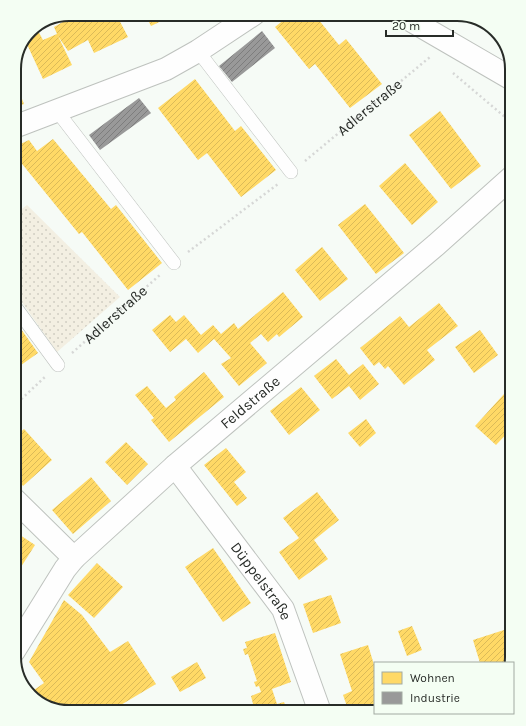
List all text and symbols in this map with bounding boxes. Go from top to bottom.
scale bar [386,12,453,38]
text: 20 m [392,19,420,33]
street label: Adlerstraße [333,75,406,139]
street label: Adlerstraße [80,282,151,347]
street label: Feldstraße [217,372,284,433]
street label: Düppelstraße [227,539,295,622]
legend [374,662,514,714]
text: Wohnen [410,671,455,685]
text: Industrie [410,691,460,705]

